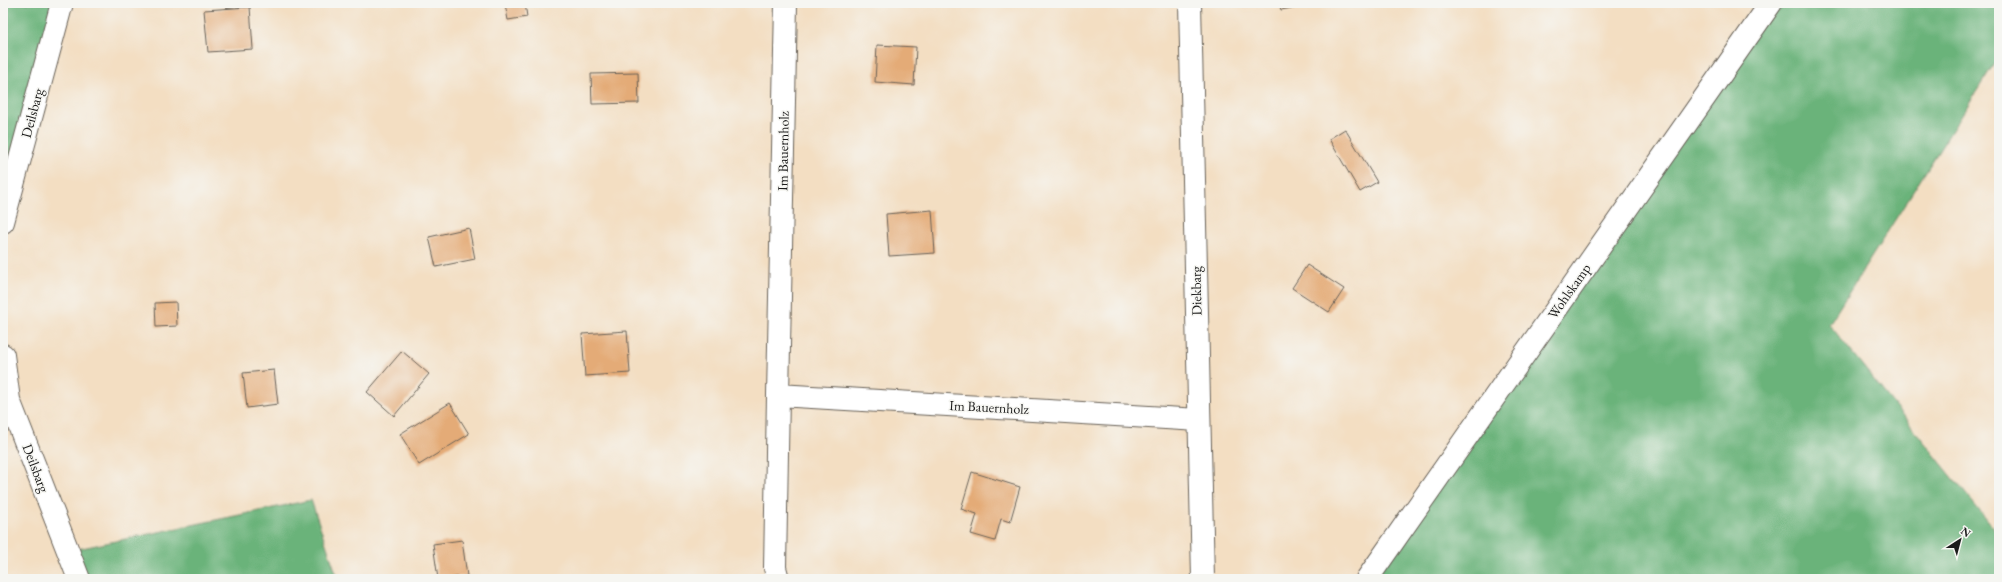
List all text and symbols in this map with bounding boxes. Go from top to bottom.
street label: Deilsbarg [17,85,47,140]
street label: Im Bauernholz [773,110,793,191]
street label: Wohlskamp [1543,260,1595,322]
street label: Diekbarg [1187,265,1205,316]
street label: Im Bauernholz [949,396,1030,418]
street label: Deilsbarg [19,441,54,496]
north arrow [1940,520,1980,560]
text: N [1958,524,1974,540]

